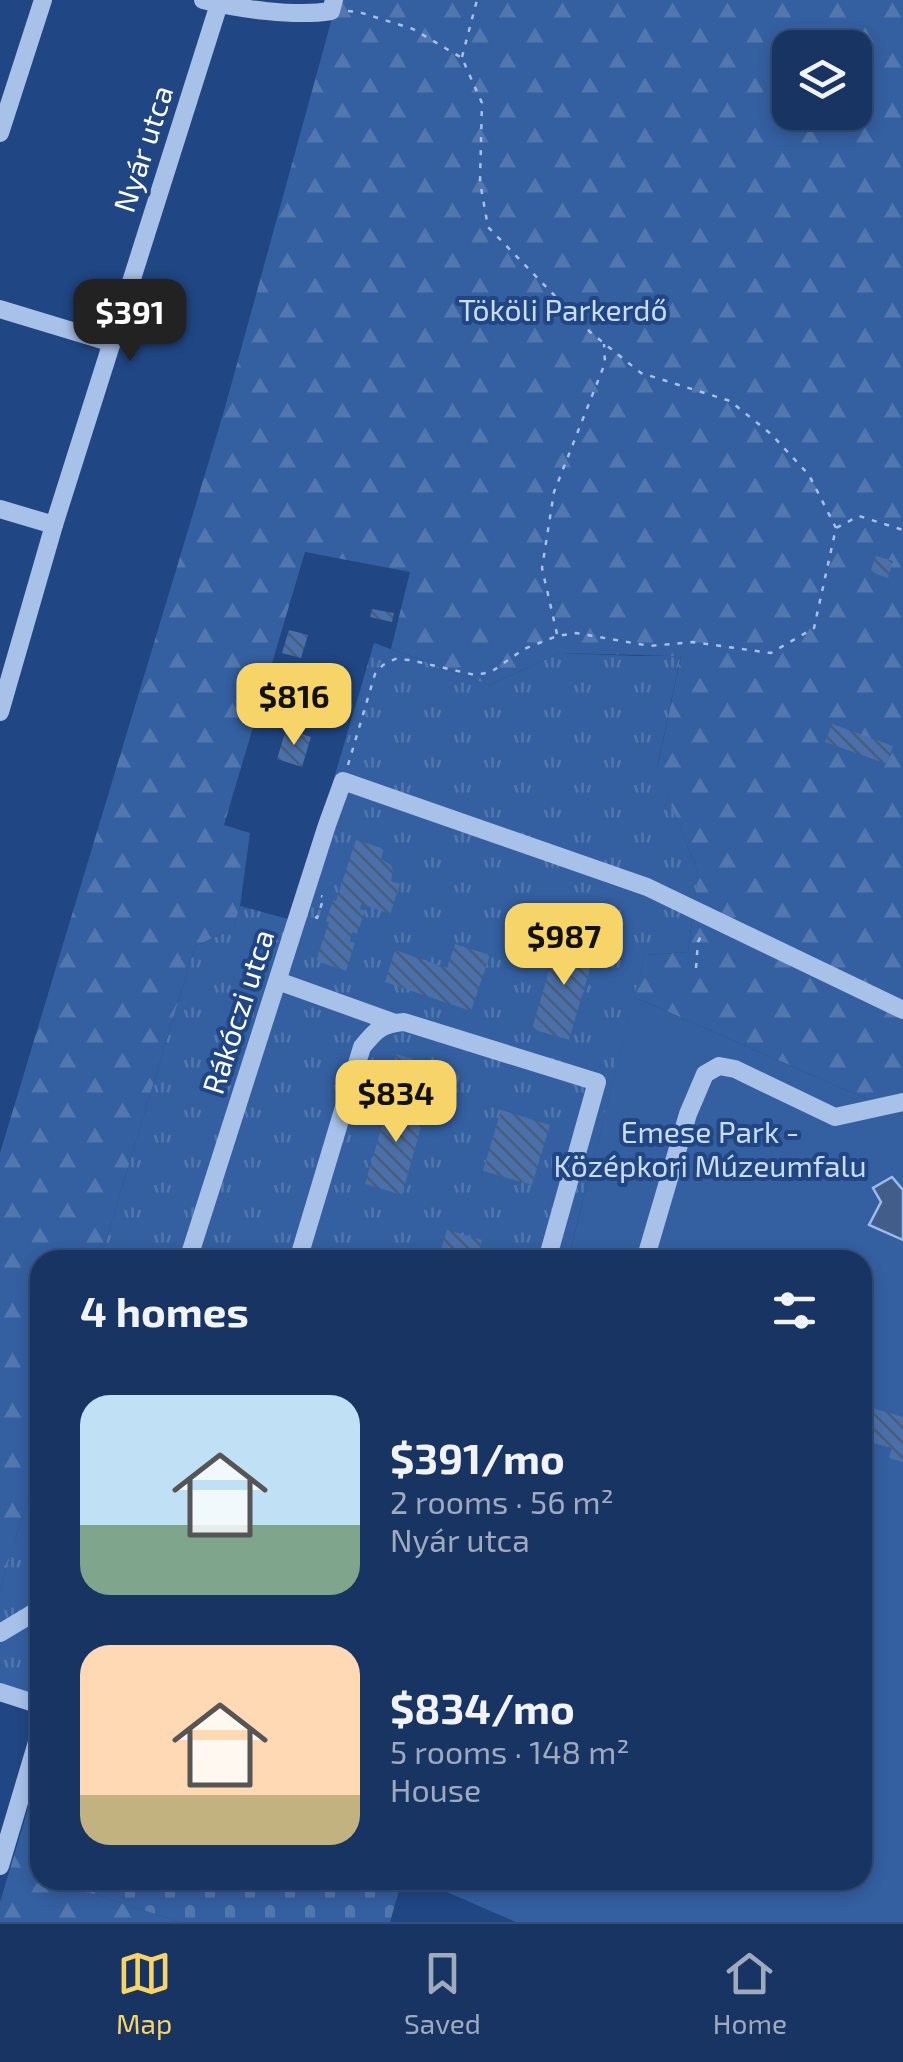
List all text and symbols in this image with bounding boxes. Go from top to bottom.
map controls [772,30,872,130]
button: layers [772,30,872,130]
street label: Nyár utca [105,80,179,216]
pin: $391 [71,279,189,364]
park label: Tököli Parkerdő [459,291,667,327]
text: $391 [95,292,165,330]
pin: $816 [235,663,353,748]
text: $816 [258,676,330,714]
pin: $987 [505,903,623,988]
text: $987 [527,916,601,954]
street label: Rákóczi utca [194,925,281,1098]
pin: $834 [337,1060,455,1145]
text: $834 [357,1073,435,1111]
park label: Emese Park - Középkori Múzeumfalu [553,1113,867,1183]
icon: filters [767,1283,822,1338]
text: 4 homes [80,1285,249,1335]
text: $391/mo [390,1432,565,1482]
icon: home [160,1435,280,1555]
text: 2 rooms · 56 m² [390,1482,614,1520]
text: Nyár utca [390,1520,530,1558]
text: $834/mo [390,1682,575,1732]
icon: home [160,1685,280,1805]
text: 5 rooms · 148 m² [390,1732,629,1770]
text: House [390,1770,481,1808]
tab: Map [116,1946,172,2040]
tab: Saved [404,1946,481,2040]
tab: Home [713,1946,787,2040]

